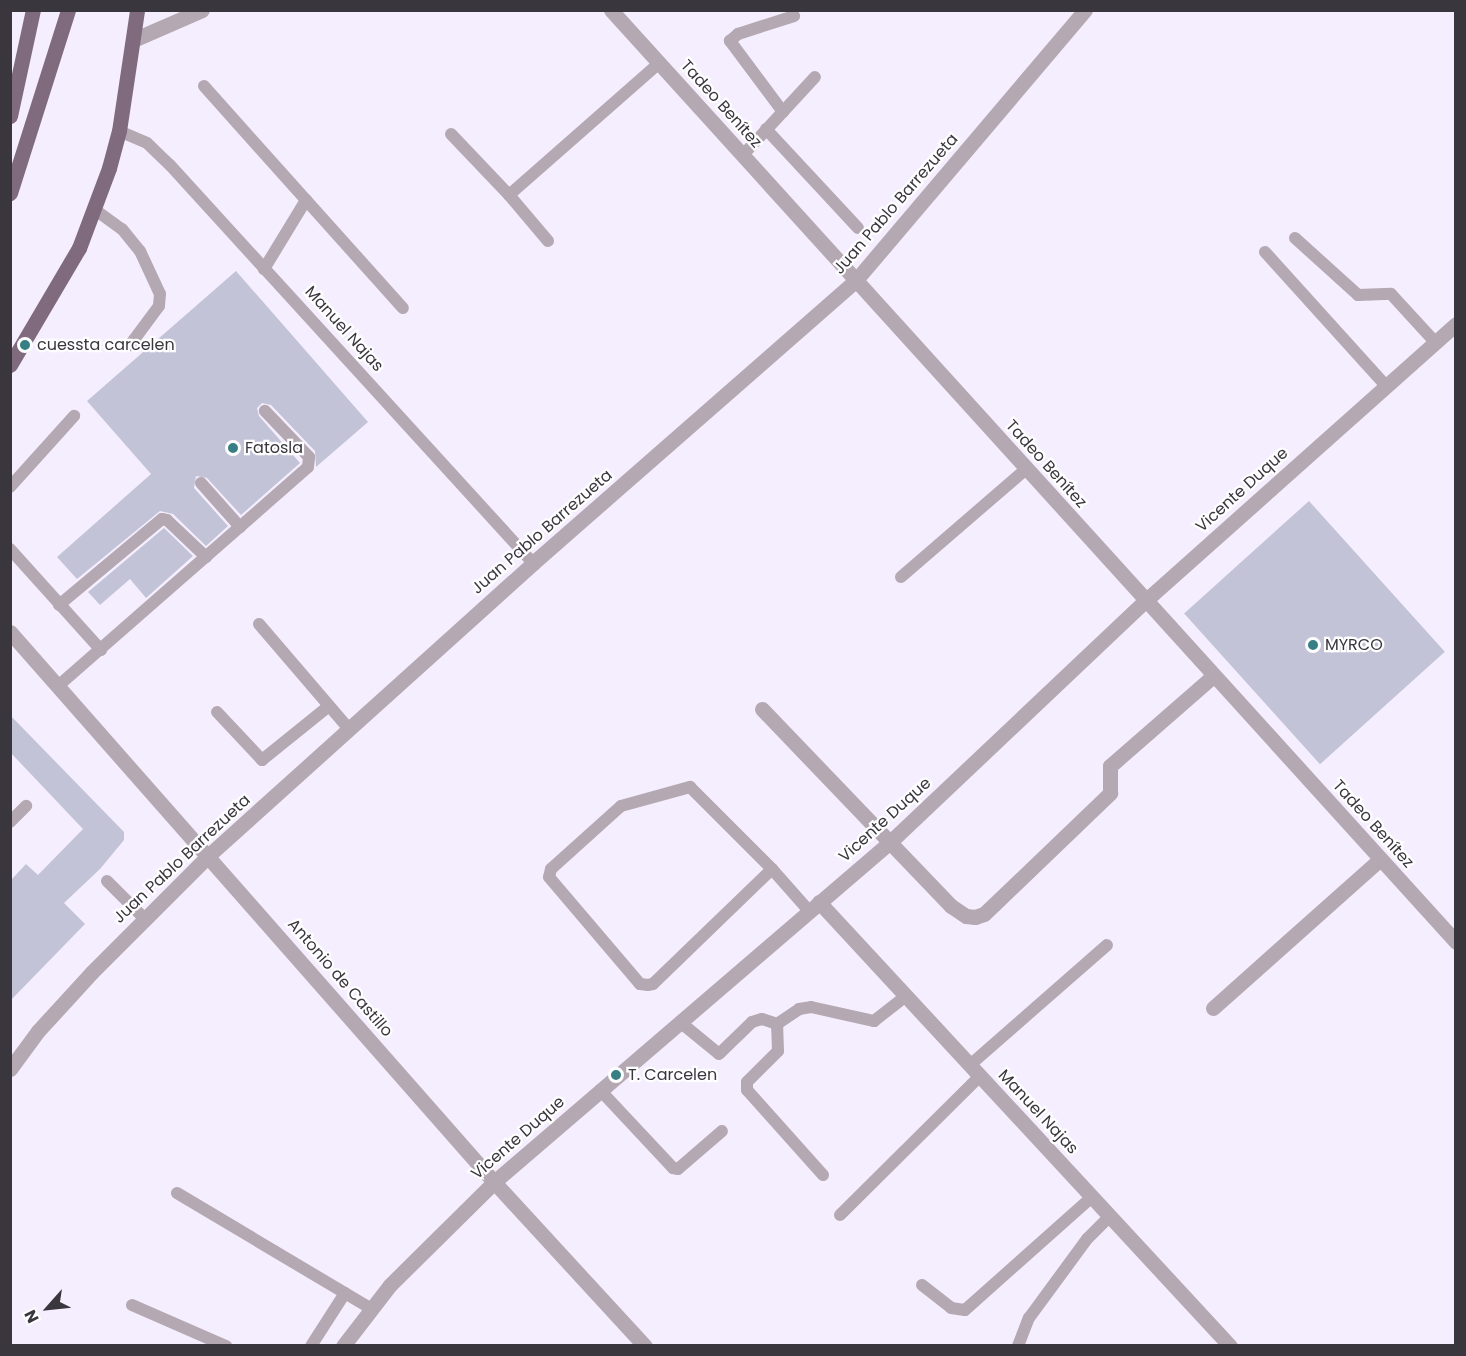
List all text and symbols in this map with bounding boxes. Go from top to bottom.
street label: Tadeo Benítez [677,56,765,152]
street label: Juan Pablo Barrezueta [830,130,962,278]
street label: Manuel Najas [301,282,387,376]
place label: cuessta carcelen [37,335,175,355]
marker: cuessta carcelen [18,338,32,352]
street label: Tadeo Benítez [1002,416,1090,512]
place label: Fatosla [245,438,303,458]
marker: Fatosla [226,441,240,455]
street label: Vicente Duque [1192,444,1292,536]
street label: Juan Pablo Barrezueta [468,466,616,598]
place label: MYRCO [1325,635,1383,655]
marker: MYRCO [1306,638,1320,652]
street label: Vicente Duque [835,774,935,866]
street label: Tadeo Benítez [1329,776,1417,872]
street label: Juan Pablo Barrezueta [110,791,254,927]
street label: Antonio de Castillo [283,915,397,1041]
place label: T. Carcelen [628,1065,717,1085]
street label: Manuel Najas [994,1066,1082,1158]
marker: T. Carcelen [609,1068,623,1082]
street label: Vicente Duque [467,1092,569,1184]
north arrow [18,1278,78,1338]
text: N [19,1306,45,1327]

